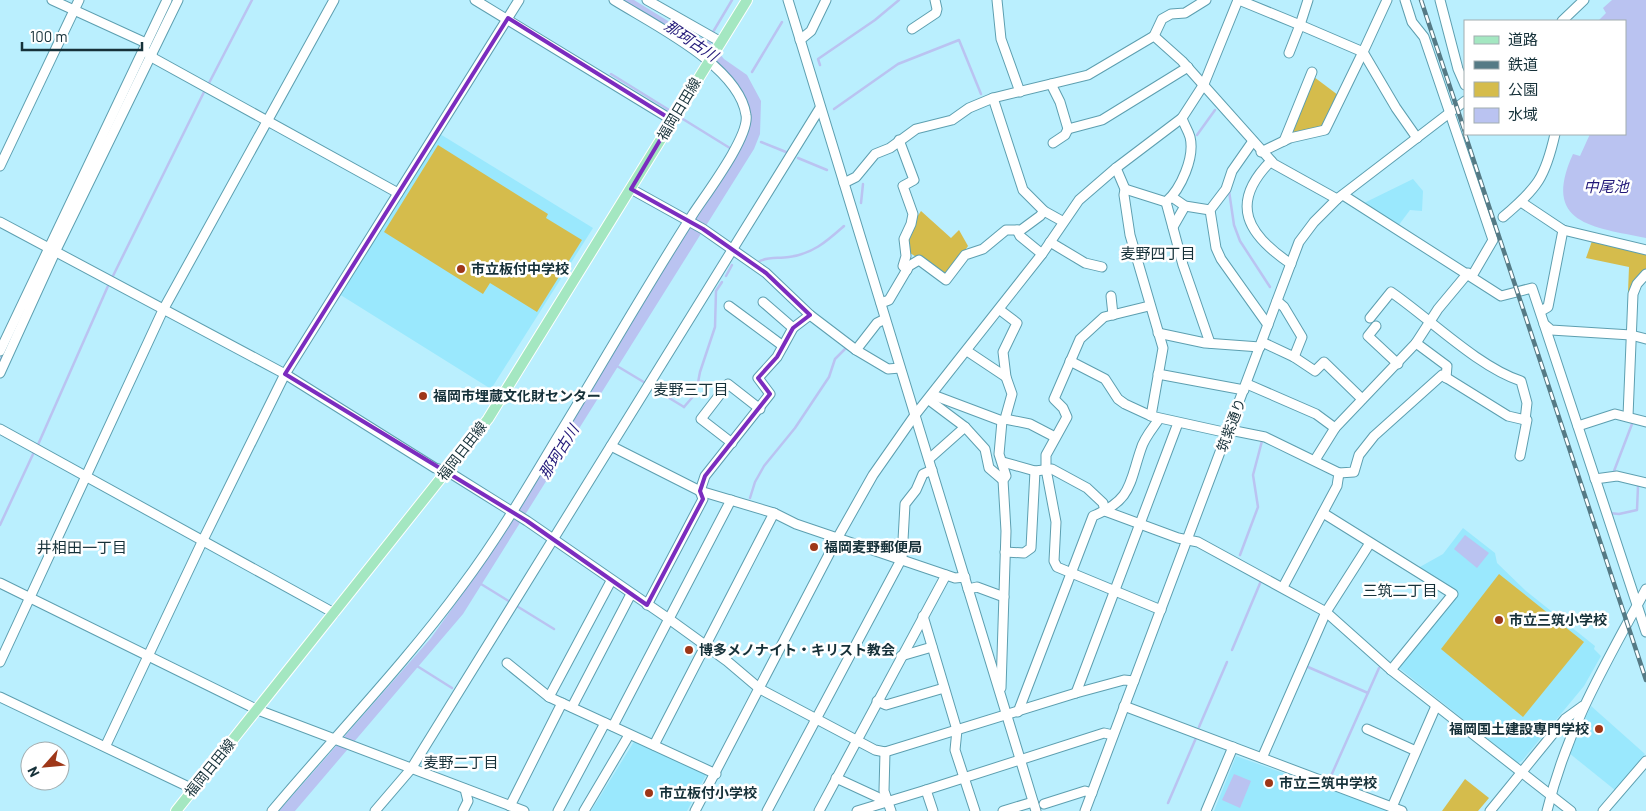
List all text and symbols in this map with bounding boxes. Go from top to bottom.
water label: 那珂古川 [662,16,723,66]
scale bar [22,20,142,52]
legend [1464,20,1626,135]
text: 100 m [30,27,68,45]
text: 道路 [1508,30,1538,48]
text: 鉄道 [1508,55,1538,73]
street label: 福岡日田線 [653,74,704,143]
text: 公園 [1508,80,1538,98]
text: 水域 [1508,105,1538,123]
water label: 中尾池 [1583,177,1630,195]
district label: 麦野四丁目 [1120,244,1196,262]
place label: 市立板付中学校 [471,260,569,277]
marker: 市立板付中学校 [455,263,467,275]
district label: 麦野三丁目 [653,380,729,398]
place label: 福岡市埋蔵文化財センター [433,387,601,404]
marker: 福岡市埋蔵文化財センター [417,390,429,402]
street label: 筑紫通り [1213,396,1249,454]
street label: 福岡日田線 [433,418,490,484]
water label: 那珂古川 [535,420,583,482]
district label: 井相田一丁目 [37,538,127,556]
place label: 福岡麦野郵便局 [824,538,922,555]
marker: 福岡麦野郵便局 [808,541,820,553]
district label: 三筑二丁目 [1362,581,1438,599]
place label: 市立三筑小学校 [1509,611,1607,628]
marker: 市立三筑小学校 [1493,614,1505,626]
place label: 博多メノナイト・キリスト教会 [699,641,895,658]
marker: 博多メノナイト・キリスト教会 [683,644,695,656]
place label: 福岡国土建設専門学校 [1449,720,1589,737]
marker: 福岡国土建設専門学校 [1593,723,1605,735]
street label: 福岡日田線 [181,735,238,800]
north arrow [20,741,70,791]
district label: 麦野二丁目 [423,753,499,771]
text: N [23,764,43,780]
place label: 市立三筑中学校 [1279,774,1377,791]
marker: 市立三筑中学校 [1263,777,1275,789]
place label: 市立板付小学校 [659,784,757,801]
marker: 市立板付小学校 [643,787,655,799]

